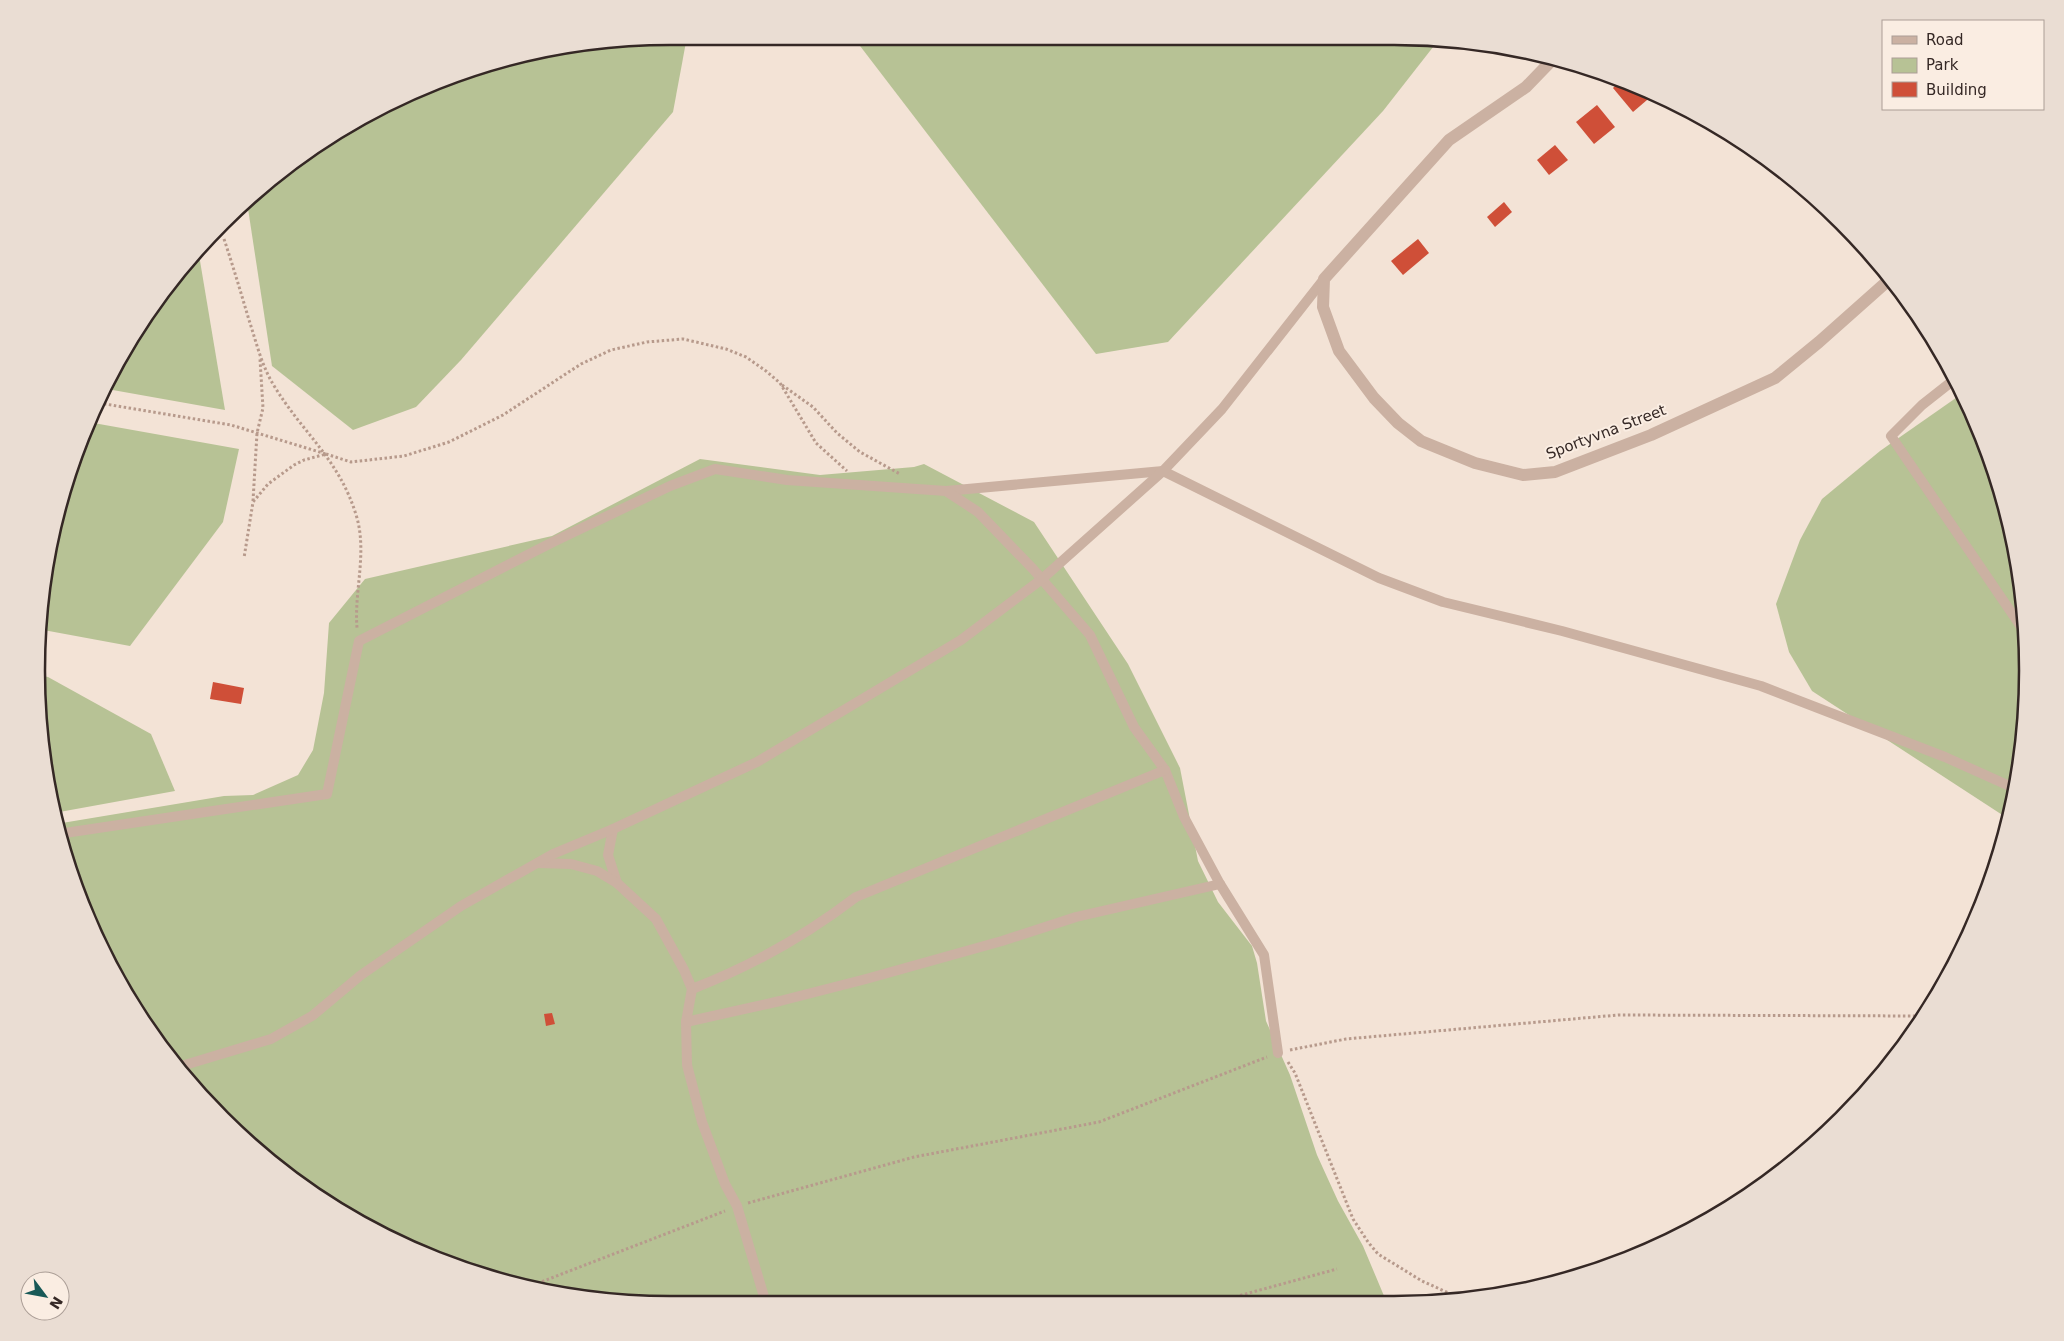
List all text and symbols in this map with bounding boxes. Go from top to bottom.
legend [1882,20,2044,110]
text: Road [1926,31,1964,49]
text: Park [1926,56,1959,74]
text: Building [1926,81,1987,99]
street label: Sportyvna Street [1543,401,1669,463]
north arrow [20,1271,70,1321]
text: N [46,1294,66,1312]

